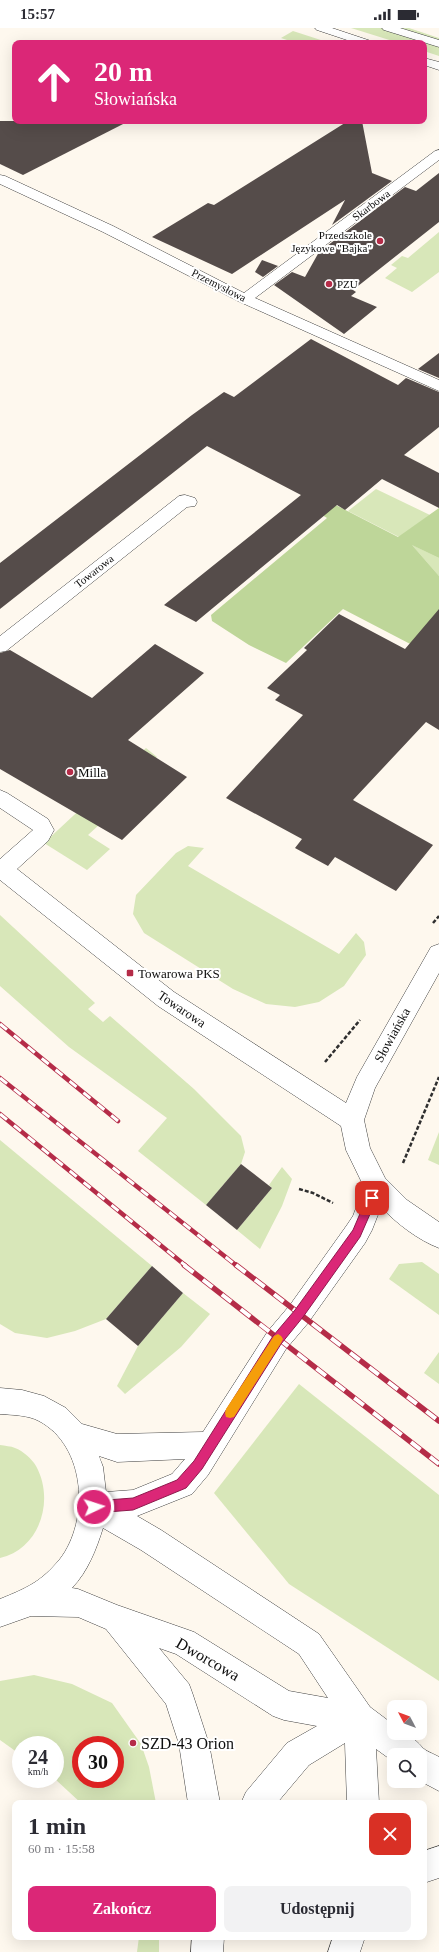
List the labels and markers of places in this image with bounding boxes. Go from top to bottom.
place label: Przedszkole Językowe "Bajka" [291,229,372,254]
marker: Przedszkole Językowe "Bajka" [375,236,385,246]
place label: PZU [337,278,358,290]
marker: PZU [324,279,334,289]
place label: Milla [78,765,106,780]
marker: Milla [65,767,75,777]
place label: Towarowa PKS [138,966,220,981]
marker: Towarowa PKS [125,968,135,978]
pin [355,1181,389,1215]
place label: SZD-43 Orion [141,1735,234,1752]
marker: SZD-43 Orion [128,1738,138,1748]

